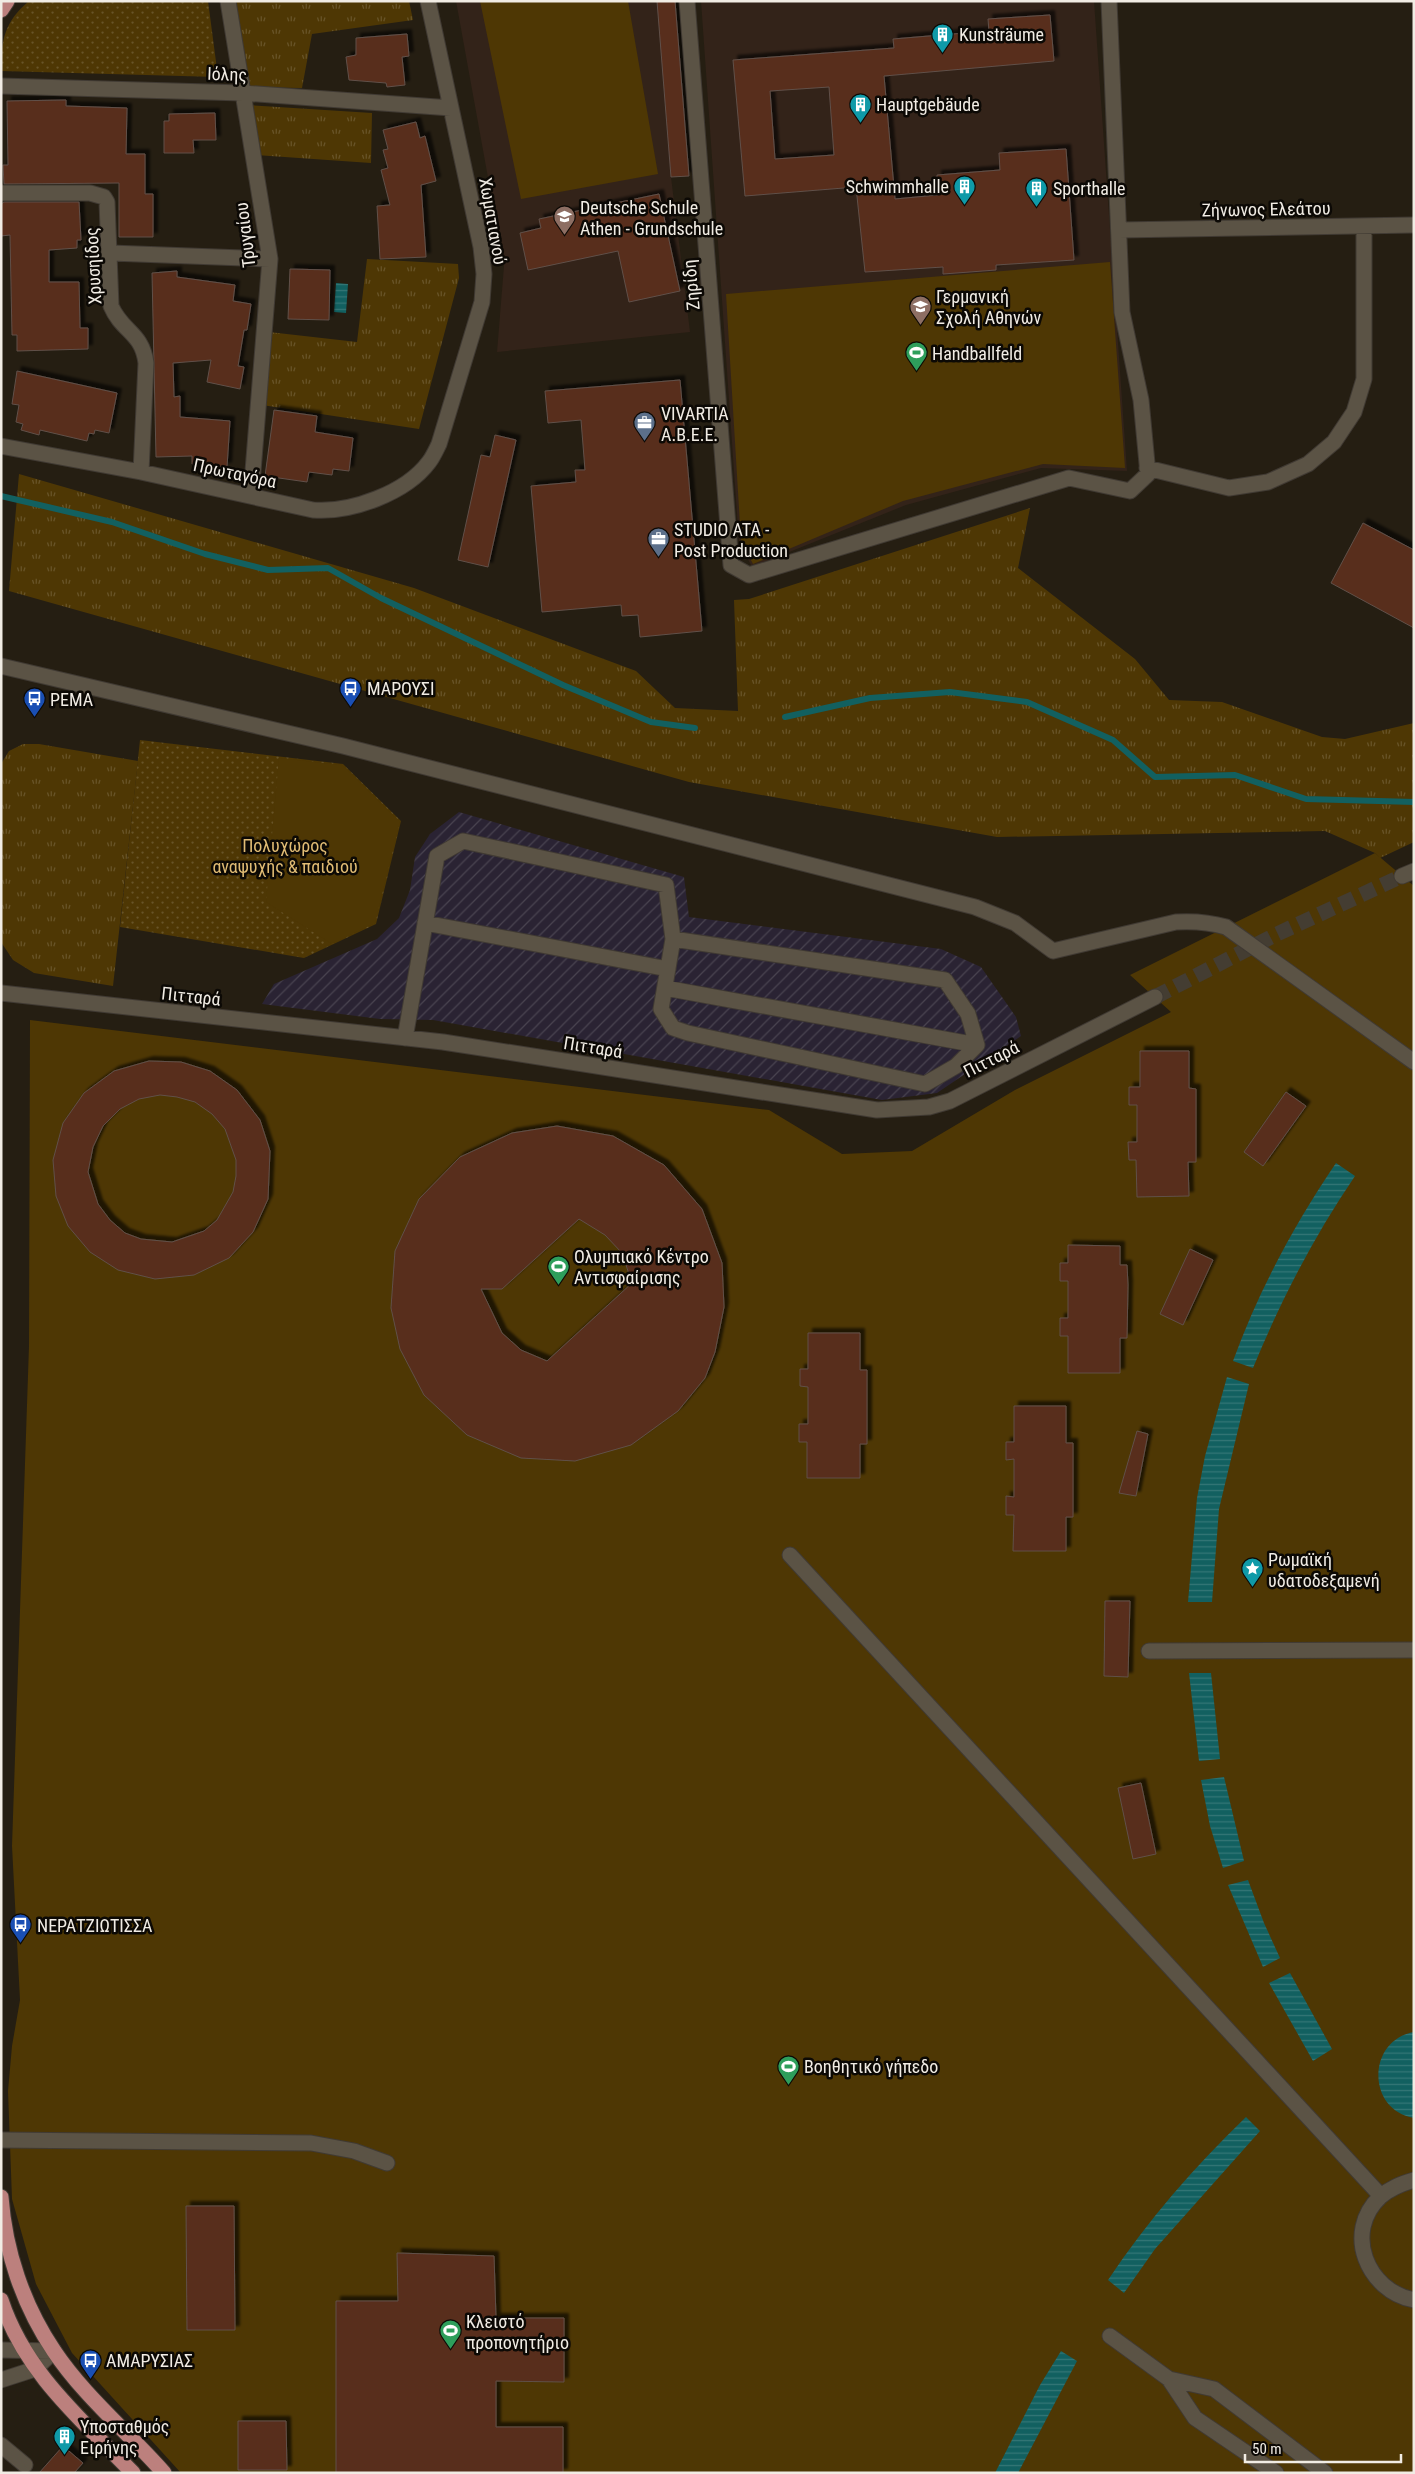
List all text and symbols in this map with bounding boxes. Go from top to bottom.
building icon: Kunsträume [931,22,955,53]
place label: Kunsträume [959,24,1044,45]
street label: Ιόλης [207,63,247,85]
building icon: Hauptgebäude [848,92,872,123]
place label: Hauptgebäude [876,94,980,115]
building icon: Schwimmhalle [953,174,977,205]
street label: Χωματιανού [475,176,511,266]
place label: Schwimmhalle [846,176,949,197]
building icon: Sporthalle [1025,176,1049,207]
place label: Sporthalle [1053,178,1126,199]
place label: Deutsche Schule Athen - Grundschule [580,197,723,239]
street label: Ζήνωνος Ελεάτου [1201,197,1331,221]
street label: Τρυγαίου [231,201,259,269]
school or university icon: Deutsche Schule Athen - Grundschule [552,205,576,236]
street label: Χρυσηίδος [80,227,106,305]
street label: Ζηρίδη [678,259,704,311]
place label: Γερμανική Σχολή Αθηνών [936,286,1042,328]
school or university icon: Γερμανική Σχολή Αθηνών [908,294,932,325]
sports icon: Handballfeld [904,341,928,372]
place label: Handballfeld [932,343,1022,364]
place label: VIVARTIA A.B.E.E. [661,403,729,445]
office icon: VIVARTIA A.B.E.E. [633,411,657,442]
street label: Πρωταγόρα [191,454,279,492]
place label: STUDIO ATA - Post Production [674,519,788,561]
office icon: STUDIO ATA - Post Production [646,527,670,558]
bus stop icon: ΜΑΡΟΥΣΙ [339,676,363,707]
place label: ΜΑΡΟΥΣΙ [367,678,435,699]
bus stop icon: ΡΕΜΑ [22,687,46,718]
place label: ΡΕΜΑ [50,689,94,710]
park label: Πολυχώρος αναψυχής & παιδιού [212,835,358,877]
street label: Πιτταρά [160,982,222,1010]
street label: Πιτταρά [562,1032,624,1062]
street label: Πιτταρά [960,1036,1022,1082]
place label: Ολυμπιακό Κέντρο Αντισφαίρισης [574,1246,709,1288]
sports icon: Ολυμπιακό Κέντρο Αντισφαίρισης [546,1254,570,1285]
place label: Ρωμαϊκή υδατοδεξαμενή [1268,1549,1380,1591]
place icon: Ρωμαϊκή υδατοδεξαμενή [1240,1557,1264,1588]
bus stop icon: ΝΕΡΑΤΖΙΩΤΙΣΣΑ [9,1913,33,1944]
place label: ΝΕΡΑΤΖΙΩΤΙΣΣΑ [37,1915,153,1936]
sports icon: Βοηθητικό γήπεδο [776,2054,800,2085]
place label: Βοηθητικό γήπεδο [804,2056,938,2077]
place label: Κλειστό προπονητήριο [466,2311,569,2353]
sports icon: Κλειστό προπονητήριο [438,2319,462,2350]
bus stop icon: ΑΜΑΡΥΣΙΑΣ [78,2348,102,2379]
place label: ΑΜΑΡΥΣΙΑΣ [106,2350,193,2371]
place label: Υποσταθμός Ειρήνης [80,2416,169,2458]
building icon: Υποσταθμός Ειρήνης [52,2424,76,2455]
scale bar [1245,2432,1401,2464]
text: 50 m [1252,2440,1282,2458]

